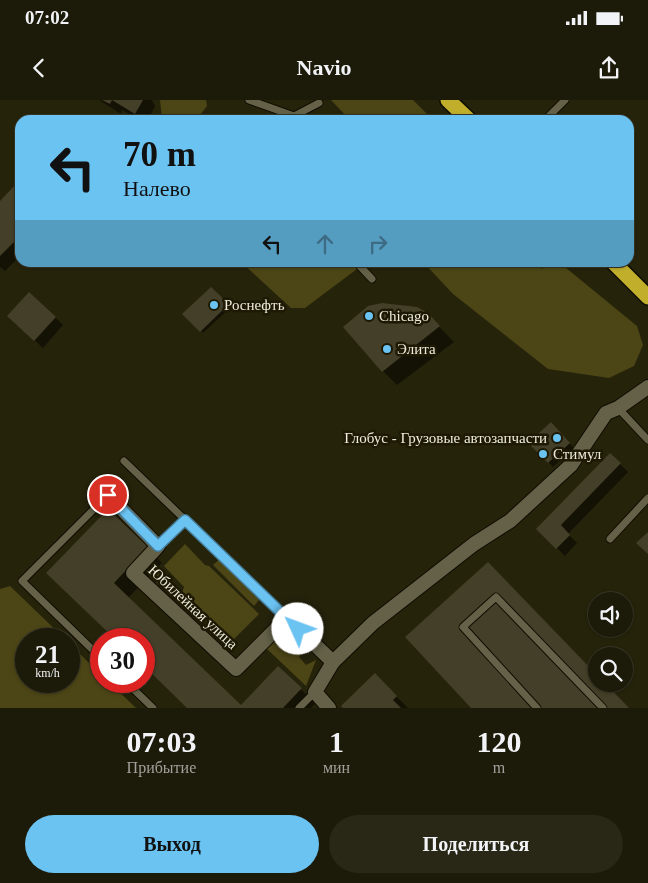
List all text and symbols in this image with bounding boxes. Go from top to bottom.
text: 07:02 [25,7,69,28]
icon: back [25,54,53,82]
icon: share [595,54,623,82]
text: Navio [297,55,352,80]
icon: left [40,135,105,200]
text: 70 m [123,135,196,174]
text: Налево [123,176,191,201]
icon: left [258,230,286,258]
icon: ahead [311,230,339,258]
icon: right [364,230,392,258]
place label: Роснефть [224,297,285,313]
marker: Роснефть [208,299,220,311]
place label: Chicago [379,308,429,324]
marker: Chicago [363,310,375,322]
place label: Элита [397,341,436,357]
marker: Элита [381,343,393,355]
place label: Глобус - Грузовые автозапчасти [344,430,547,446]
marker: Глобус - Грузовые автозапчасти [551,432,563,444]
place label: Стимул [553,446,602,462]
marker: Стимул [537,448,549,460]
pin [87,474,129,516]
icon: arrive [94,481,122,509]
street label: Юбилейная улица [145,562,241,653]
map controls [588,592,633,692]
button: sound [588,592,633,637]
position arrow [271,602,323,654]
speed limit sign: 30 [90,628,155,693]
text: 21 [35,641,60,668]
button: search [588,647,633,692]
text: km/h [35,666,60,680]
text: 07:03 [126,725,196,758]
text: 1 [329,725,344,758]
text: 120 [477,725,522,758]
text: Прибытие [127,759,196,776]
text: мин [323,759,350,776]
text: m [493,759,505,776]
button: Выход [25,815,319,873]
button: Поделиться [329,815,623,873]

